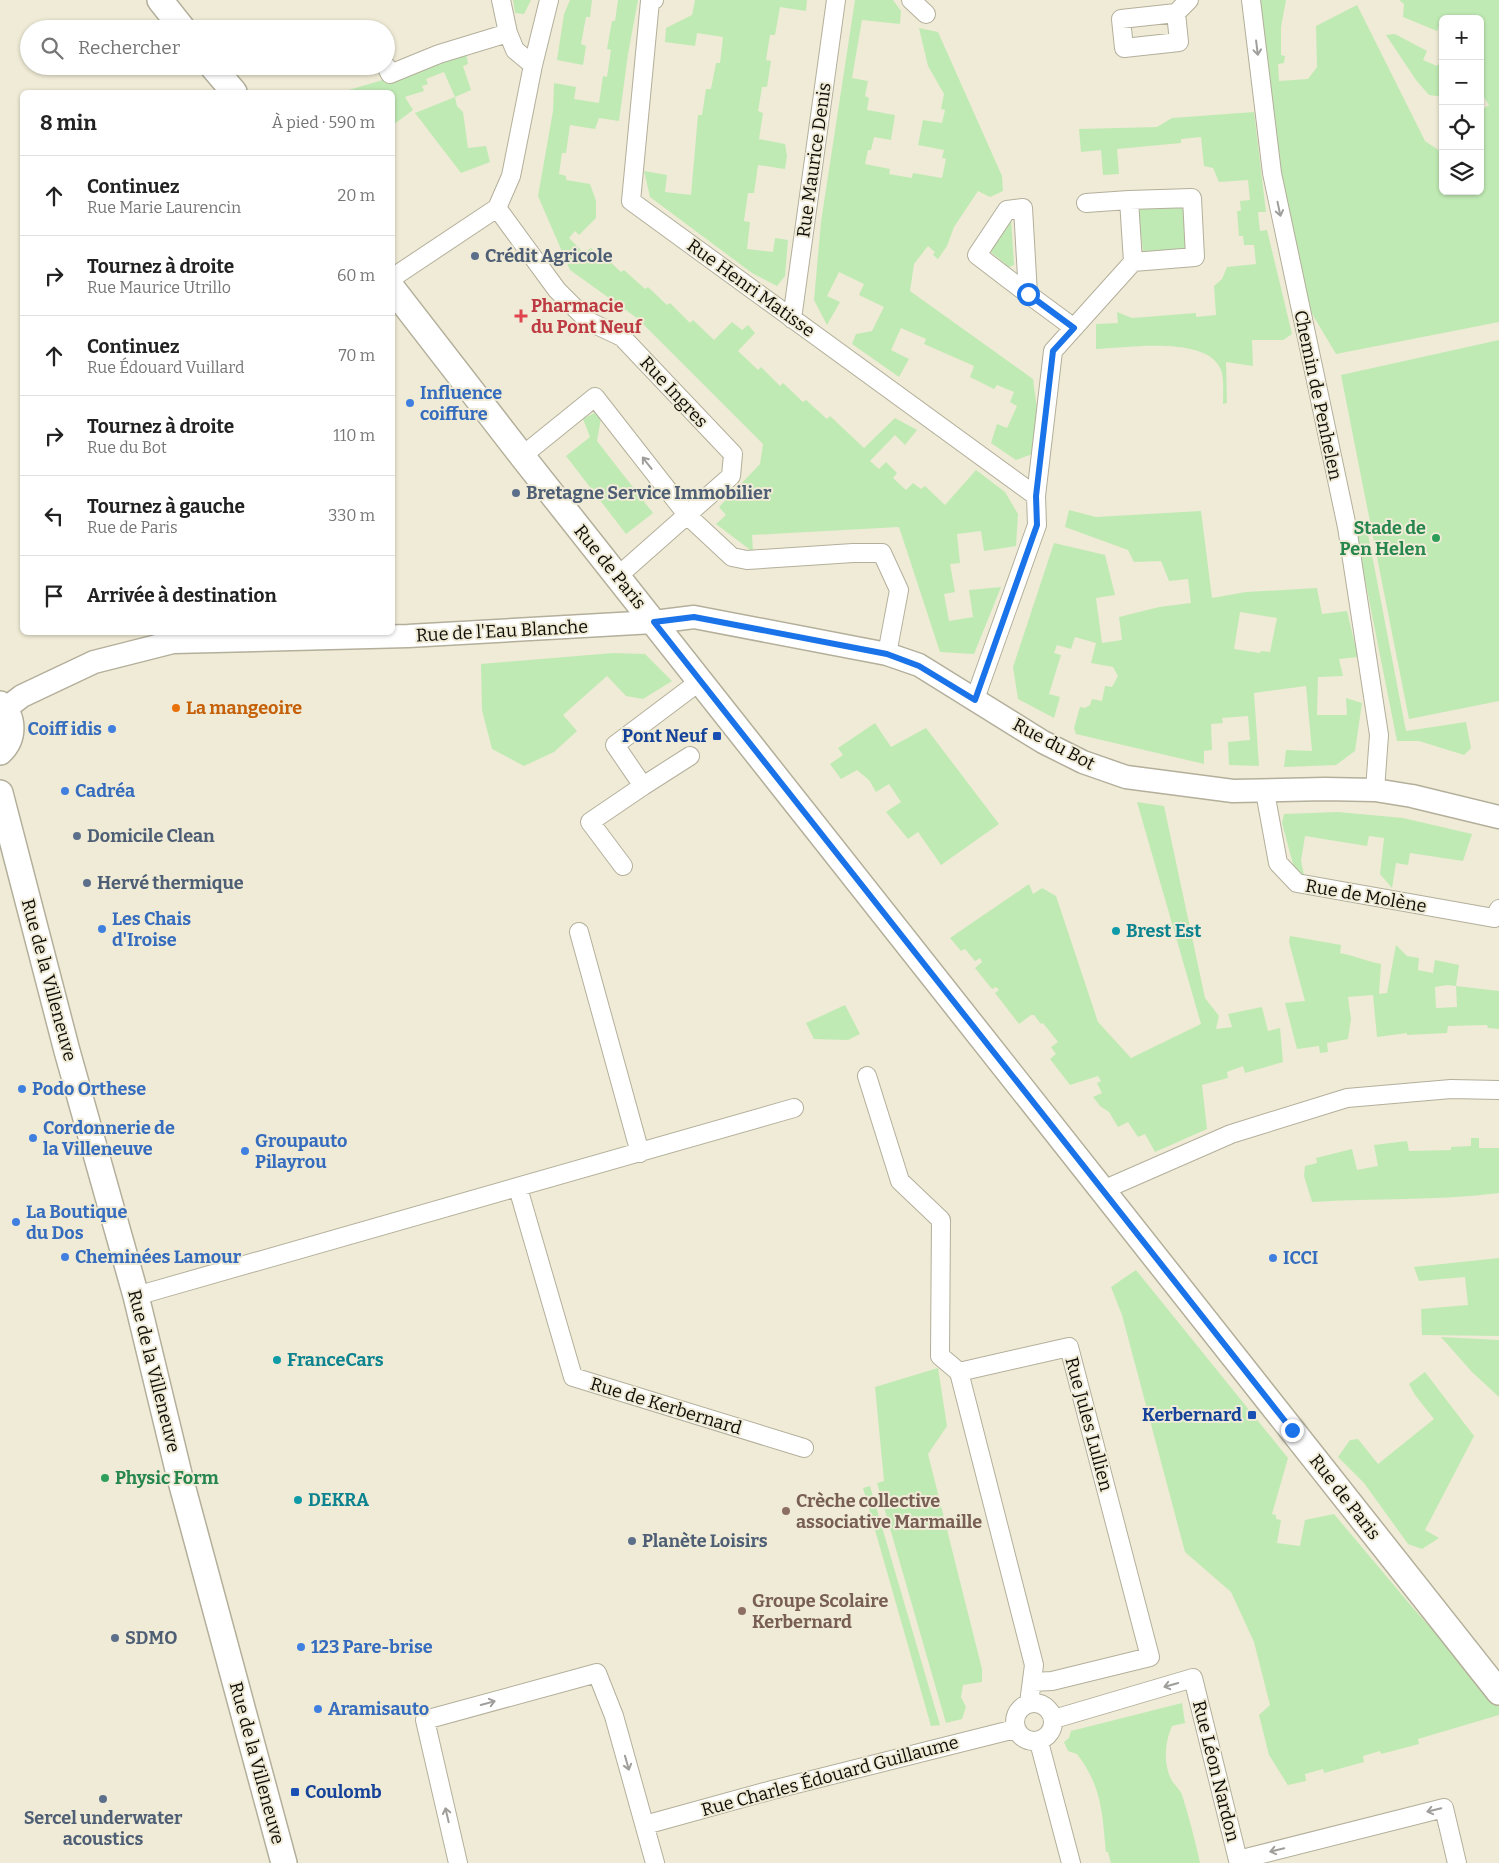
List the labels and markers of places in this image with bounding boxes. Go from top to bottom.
place label: Crédit Agricole [485,245,613,267]
marker: Crédit Agricole [469,250,481,262]
place label: Pharmacie du Pont Neuf [531,295,643,338]
marker: Pharmacie du Pont Neuf [515,310,527,322]
place label: Influence coiffure [420,382,502,425]
marker: Influence coiffure [404,397,416,409]
place label: Bretagne Service Immobilier [526,482,772,504]
marker: Bretagne Service Immobilier [510,487,522,499]
place label: Stade de Pen Helen [1340,517,1426,560]
marker: Stade de Pen Helen [1430,532,1442,544]
place label: La mangeoire [186,697,302,719]
marker: La mangeoire [170,702,182,714]
place label: Coiff idis [28,718,102,740]
marker: Coiff idis [106,723,118,735]
place label: Pont Neuf [622,725,708,747]
marker: Pont Neuf [711,730,723,742]
place label: Cadréa [75,780,135,802]
marker: Cadréa [59,785,71,797]
place label: Domicile Clean [87,825,215,847]
marker: Domicile Clean [71,830,83,842]
place label: Hervé thermique [97,872,244,894]
marker: Hervé thermique [81,877,93,889]
place label: Les Chais d'Iroise [112,908,191,951]
place label: Brest Est [1126,920,1201,942]
marker: Les Chais d'Iroise [96,923,108,935]
marker: Brest Est [1110,925,1122,937]
place label: Podo Orthese [32,1078,146,1100]
marker: Podo Orthese [16,1083,28,1095]
place label: Cordonnerie de la Villeneuve [43,1117,175,1160]
place label: Groupauto Pilayrou [255,1130,347,1173]
marker: Cordonnerie de la Villeneuve [27,1132,39,1144]
marker: Groupauto Pilayrou [239,1145,251,1157]
place label: La Boutique du Dos [26,1201,127,1244]
marker: La Boutique du Dos [10,1216,22,1228]
place label: Cheminées Lamour [75,1246,242,1268]
place label: ICCI [1283,1247,1318,1269]
marker: Cheminées Lamour [59,1251,71,1263]
marker: ICCI [1267,1252,1279,1264]
place label: FranceCars [287,1349,384,1371]
marker: FranceCars [271,1354,283,1366]
place label: Kerbernard [1142,1404,1242,1426]
marker: Kerbernard [1246,1409,1258,1421]
place label: Physic Form [115,1467,219,1489]
marker: Physic Form [99,1472,111,1484]
place label: DEKRA [308,1489,369,1511]
place label: Crèche collective associative Marmaille [796,1490,982,1533]
marker: DEKRA [292,1494,304,1506]
marker: Crèche collective associative Marmaille [780,1505,792,1517]
place label: Planète Loisirs [642,1530,768,1552]
marker: Planète Loisirs [626,1535,638,1547]
place label: Groupe Scolaire Kerbernard [752,1590,888,1633]
marker: Groupe Scolaire Kerbernard [736,1605,748,1617]
place label: SDMO [125,1627,177,1649]
marker: SDMO [109,1632,121,1644]
place label: 123 Pare-brise [311,1636,433,1658]
marker: 123 Pare-brise [295,1641,307,1653]
place label: Aramisauto [328,1698,429,1720]
marker: Aramisauto [312,1703,324,1715]
place label: Coulomb [305,1781,382,1803]
marker: Coulomb [289,1786,301,1798]
marker: Sercel underwater acoustics [97,1793,109,1805]
place label: Sercel underwater acoustics [24,1807,183,1850]

